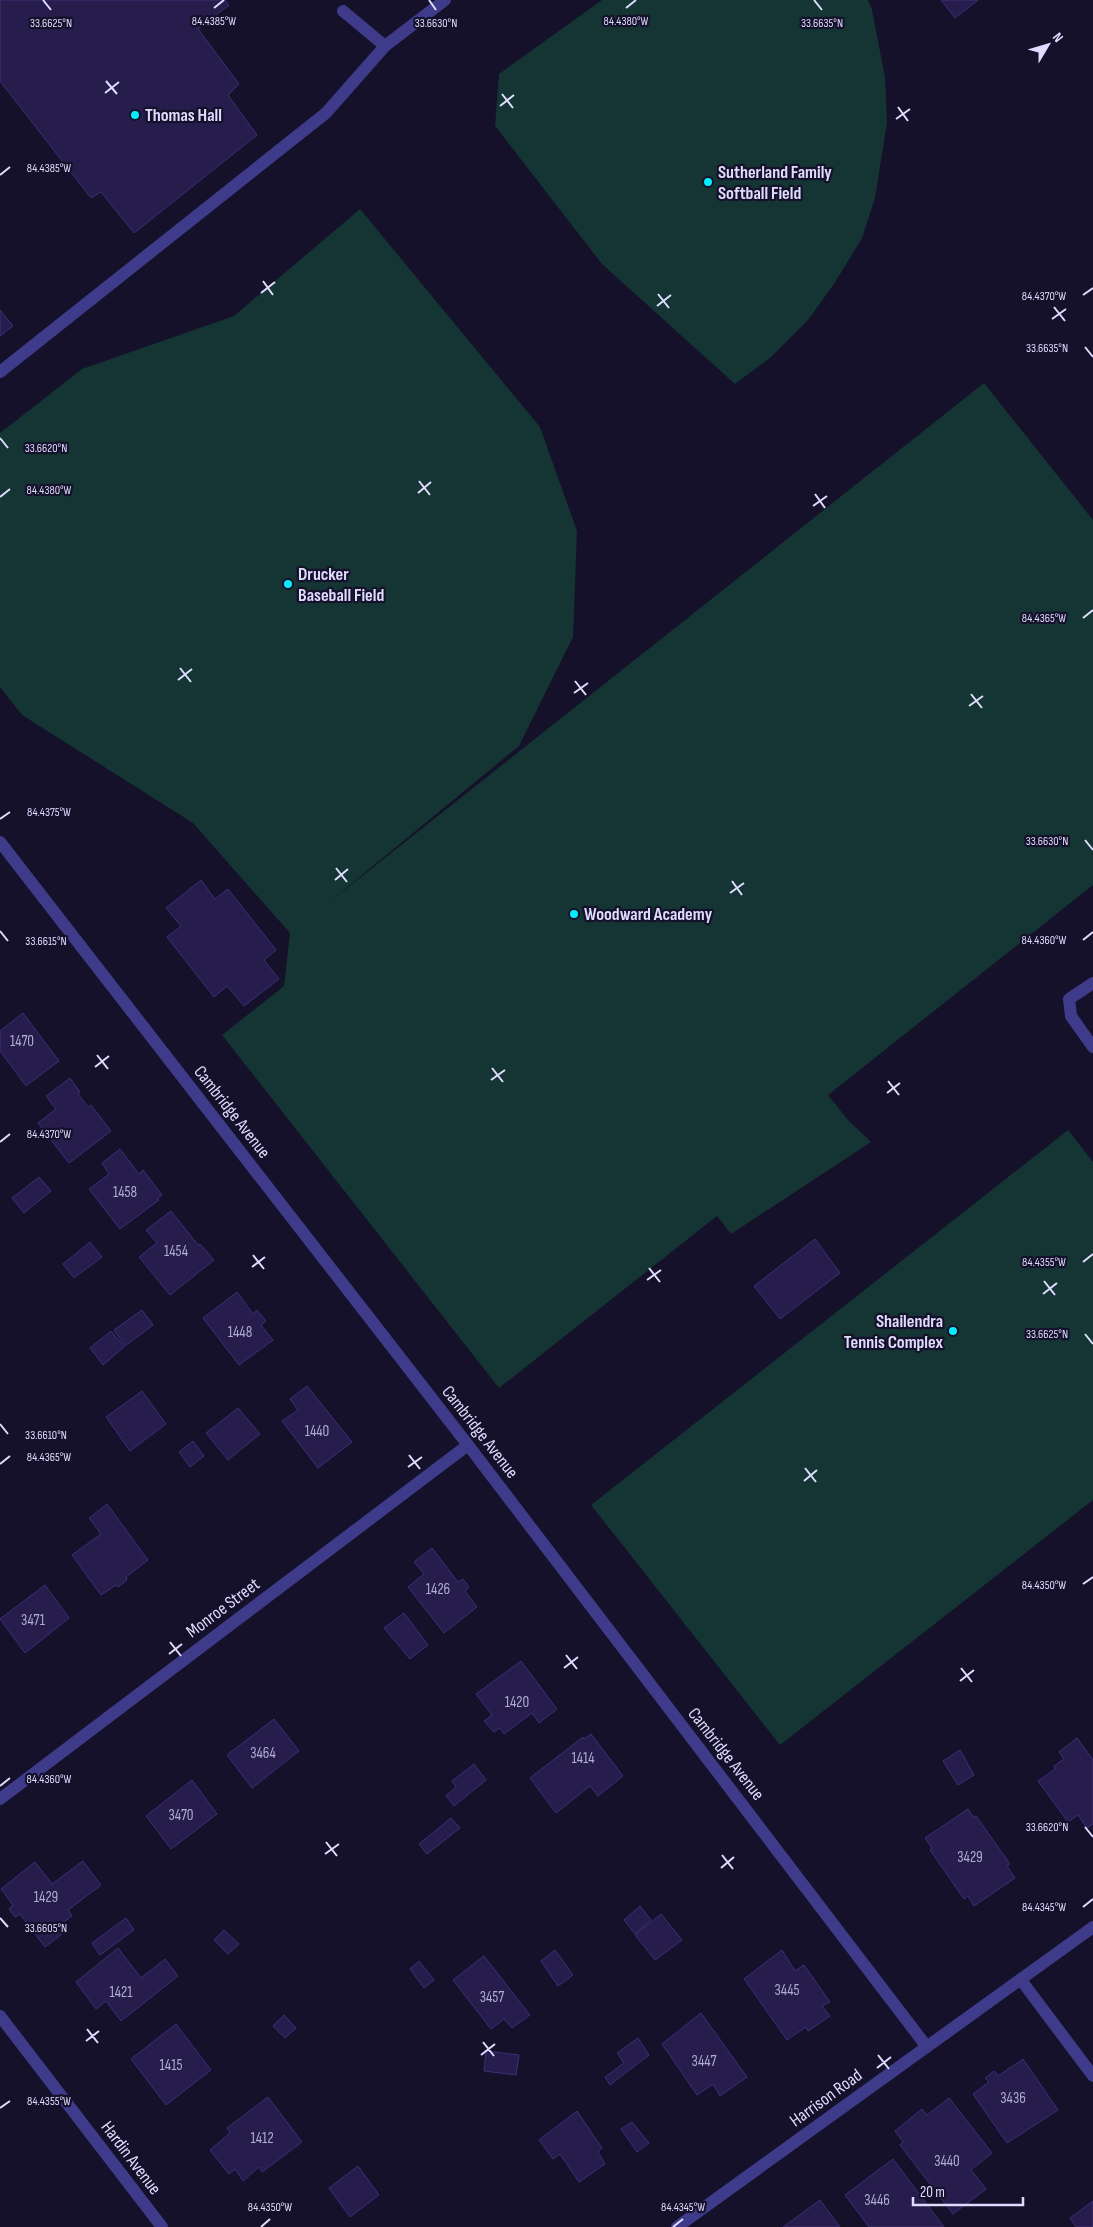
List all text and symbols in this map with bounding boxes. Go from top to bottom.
text: 84.4385°W [192,14,236,29]
text: 84.4380°W [604,14,649,29]
text: 33.6625°N [30,16,72,31]
text: 33.6630°N [415,16,457,31]
text: 33.6635°N [801,16,843,31]
north arrow [1023,20,1073,70]
text: N [1049,29,1067,45]
place label: Thomas Hall [145,105,222,126]
marker: Thomas Hall [129,109,141,121]
text: 84.4385°W [27,161,71,176]
place label: Sutherland Family Softball Field [718,162,832,204]
marker: Sutherland Family Softball Field [702,176,714,188]
text: 84.4370°W [1022,289,1066,304]
text: 33.6635°N [1026,341,1068,356]
text: 33.6620°N [25,441,67,456]
text: 84.4380°W [27,483,72,498]
place label: Drucker Baseball Field [298,564,384,606]
marker: Drucker Baseball Field [282,578,294,590]
text: 84.4365°W [1022,611,1066,626]
text: 84.4375°W [27,805,71,820]
text: 33.6630°N [1026,834,1068,849]
place label: Woodward Academy [584,904,713,925]
marker: Woodward Academy [568,908,580,920]
text: 84.4360°W [1022,933,1067,948]
text: 33.6615°N [25,934,67,949]
house number: 1470 [10,1032,34,1051]
street label: Cambridge Avenue [189,1062,275,1162]
text: 84.4370°W [27,1127,71,1142]
house number: 1458 [113,1183,137,1202]
house number: 1454 [164,1242,188,1261]
text: 84.4355°W [1022,1255,1066,1270]
place label: Shailendra Tennis Complex [844,1311,943,1353]
house number: 1448 [228,1323,252,1342]
marker: Shailendra Tennis Complex [947,1325,959,1337]
text: 33.6625°N [1026,1327,1068,1342]
street label: Cambridge Avenue [437,1382,523,1482]
house number: 1440 [305,1422,329,1441]
text: 33.6610°N [25,1428,67,1443]
text: 84.4365°W [27,1450,71,1465]
street label: Monroe Street [182,1573,264,1642]
text: 84.4350°W [1022,1578,1066,1593]
house number: 1426 [426,1580,450,1599]
house number: 3471 [21,1611,46,1630]
house number: 1420 [505,1693,529,1712]
street label: Cambridge Avenue [683,1704,769,1804]
house number: 3464 [250,1744,276,1763]
house number: 1414 [571,1749,595,1768]
text: 84.4360°W [27,1772,72,1787]
house number: 3470 [168,1806,194,1825]
text: 33.6620°N [1026,1820,1068,1835]
house number: 3429 [957,1848,983,1867]
house number: 1429 [34,1888,58,1907]
text: 84.4345°W [1022,1900,1066,1915]
text: 33.6605°N [25,1921,67,1936]
house number: 3445 [775,1981,799,2000]
house number: 1421 [109,1983,133,2002]
house number: 3457 [480,1988,504,2007]
house number: 3447 [692,2052,716,2071]
house number: 1415 [160,2056,182,2075]
street label: Harrison Road [786,2065,866,2131]
house number: 3436 [1000,2089,1026,2108]
text: 84.4355°W [27,2094,71,2109]
street label: Hardin Avenue [97,2117,165,2199]
house number: 1412 [250,2129,274,2148]
house number: 3440 [934,2152,960,2171]
scale bar [913,2174,1023,2206]
text: 20 m [920,2183,945,2202]
house number: 3446 [864,2191,890,2210]
text: 84.4350°W [248,2200,292,2215]
text: 84.4345°W [661,2200,705,2215]

